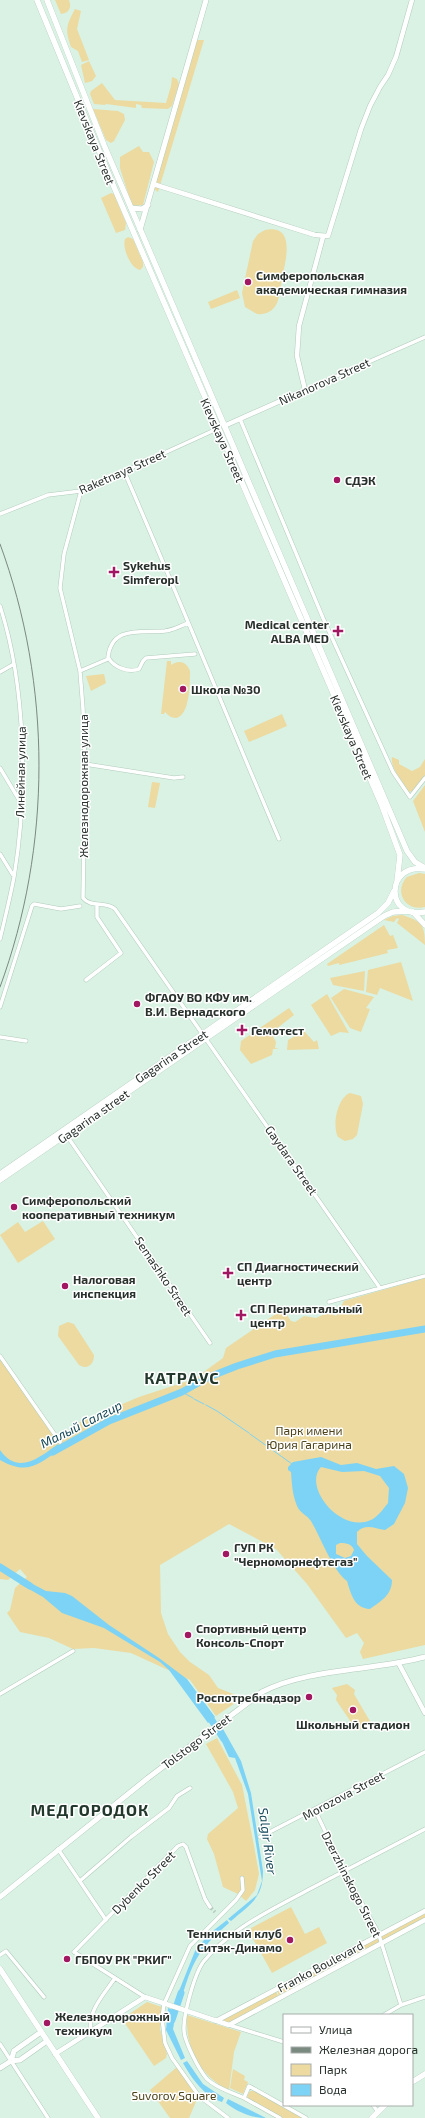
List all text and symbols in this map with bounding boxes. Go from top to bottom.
street label: Kievskaya Street [72,97,119,187]
place label: Симферопольская академическая гимназия [256,268,407,296]
marker: Симферопольская академическая гимназия [243,277,253,287]
street label: Nikanorova Street [276,354,372,407]
street label: Kievskaya Street [198,396,248,485]
street label: Raketnaya Street [76,445,168,496]
place label: СДЭК [345,473,376,487]
marker: СДЭК [332,475,342,485]
place label: Sykehus Simferopl [123,558,179,586]
marker: Sykehus Simferopl [108,566,120,578]
place label: Medical center ALBA MED [245,617,329,645]
marker: Medical center ALBA MED [332,625,344,637]
place label: Школа №30 [191,682,261,696]
marker: Школа №30 [178,684,188,694]
street label: Kievskaya Street [328,693,376,782]
street label: Железнодорожная улица [76,714,91,858]
street label: Линейная улица [12,726,29,818]
place label: ФГАОУ ВО КФУ им. В.И. Вернадского [145,990,252,1018]
marker: ФГАОУ ВО КФУ им. В.И. Вернадского [132,999,142,1009]
place label: Гемотест [251,1023,304,1037]
marker: Гемотест [236,1024,248,1036]
street label: Gagarina Street [132,1026,210,1085]
street label: Gagarina street [55,1086,132,1146]
street label: Gaydara Street [263,1123,321,1198]
place label: Симферопольский кооперативный техникум [22,1193,175,1221]
marker: Симферопольский кооперативный техникум [9,1202,19,1212]
street label: Semashko Street [132,1234,196,1318]
place label: СП Диагностический центр [237,1259,359,1287]
marker: СП Диагностический центр [222,1267,234,1279]
place label: Налоговая инспекция [73,1272,136,1300]
marker: Налоговая инспекция [60,1281,70,1291]
place label: СП Перинатальный центр [250,1301,362,1329]
marker: СП Перинатальный центр [235,1309,247,1321]
district label: КАТРАУС [144,1368,220,1387]
water label: Малый Салгир [37,1397,125,1451]
park label: Парк имени Юрия Гагарина [266,1423,352,1451]
place label: ГУП РК "Черноморнефтегаз" [234,1540,357,1568]
marker: ГУП РК "Черноморнефтегаз" [221,1549,231,1559]
place label: Спортивный центр Консоль-Спорт [196,1621,306,1649]
marker: Спортивный центр Консоль-Спорт [183,1630,193,1640]
place label: Роспотребнадзор [197,1690,301,1704]
marker: Роспотребнадзор [304,1692,314,1702]
marker: Школьный стадион [348,1705,358,1715]
street label: Tolstogo Street [159,1710,234,1772]
place label: Школьный стадион [296,1717,410,1731]
street label: Morozova Street [300,1767,387,1822]
district label: МЕДГОРОДОК [31,1800,149,1819]
water label: Salgir River [255,1807,281,1876]
street label: Dzerzhinskogo Street [319,1829,385,1940]
street label: Dybenko Street [109,1847,178,1916]
place label: Теннисный клуб Ситэк-Динамо [187,1926,282,1954]
marker: Теннисный клуб Ситэк-Динамо [285,1935,295,1945]
street label: Franko Boulevard [275,1937,365,1995]
place label: ГБПОУ РК "РКИГ" [75,1952,172,1966]
marker: ГБПОУ РК "РКИГ" [62,1954,72,1964]
place label: Железнодорожный техникум [55,2009,170,2037]
legend [283,2014,413,2106]
marker: Железнодорожный техникум [42,2018,52,2028]
text: Улица [319,2022,352,2036]
text: Железная дорога [319,2042,418,2056]
text: Парк [319,2062,348,2076]
text: Вода [319,2082,347,2096]
park label: Suvorov Square [132,2088,216,2102]

